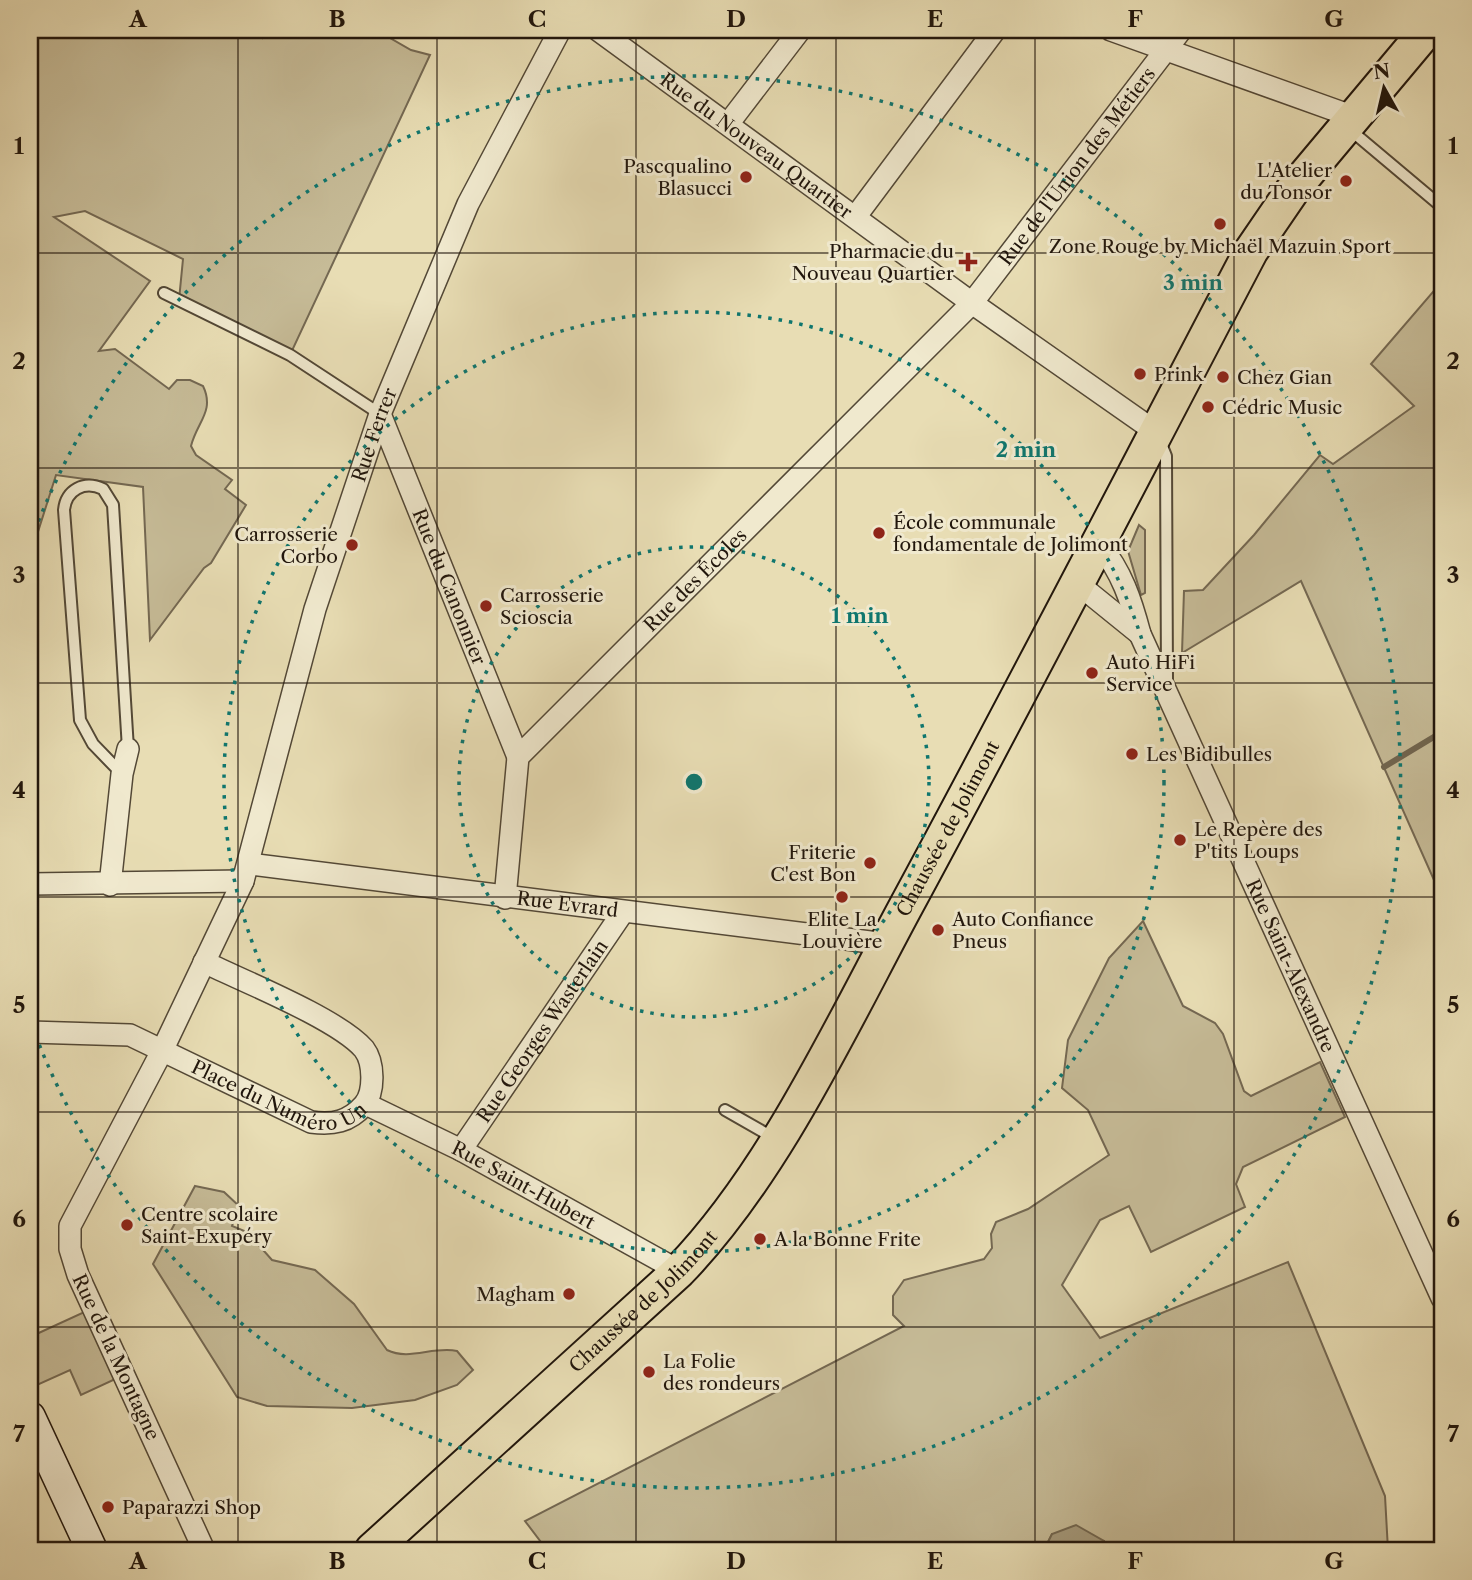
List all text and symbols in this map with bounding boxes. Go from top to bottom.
text: A [128,5,148,33]
text: B [328,5,346,33]
text: C [528,5,546,33]
text: D [726,5,746,33]
text: E [927,5,943,33]
text: F [1127,5,1143,33]
text: G [1324,5,1344,33]
north arrow [1350,52,1420,122]
text: N [1372,59,1391,84]
street label: Rue de l'Union des Métiers [994,63,1160,270]
street label: Rue du Nouveau Quartier [656,68,857,223]
text: 1 [14,132,25,160]
text: 1 [1448,132,1459,160]
place label: Pascqualino Blasucci [623,155,732,200]
place label: L'Atelier du Tonsor [1240,159,1332,204]
marker: Pascqualino Blasucci [738,169,754,185]
marker: L'Atelier du Tonsor [1338,173,1354,189]
marker: Zone Rouge by Michaël Mazuin Sport [1212,216,1228,232]
place label: Zone Rouge by Michaël Mazuin Sport [1049,235,1391,258]
place label: Pharmacie du Nouveau Quartier [792,240,954,285]
marker: Pharmacie du Nouveau Quartier [960,254,976,270]
text: 3 min [1163,270,1224,295]
text: 2 [12,347,26,375]
text: 2 [1446,347,1460,375]
place label: Prink [1154,363,1204,386]
marker: Prink [1132,366,1148,382]
place label: Chez Gian [1237,366,1332,389]
marker: Chez Gian [1215,369,1231,385]
street label: Rue Ferrer [347,384,401,485]
place label: Cédric Music [1222,396,1342,419]
marker: Cédric Music [1200,399,1216,415]
text: 2 min [996,437,1057,462]
street label: Rue du Canonnier [408,505,491,668]
place label: École communale fondamentale de Jolimont [893,511,1128,556]
place label: Carrosserie Corbo [234,523,338,568]
street label: Rue des Écoles [639,524,751,636]
marker: École communale fondamentale de Jolimont [871,525,887,541]
marker: Carrosserie Corbo [344,537,360,553]
text: 3 [13,561,26,589]
text: 3 [1447,561,1460,589]
place label: Carrosserie Scioscia [500,584,604,629]
marker: Carrosserie Scioscia [478,598,494,614]
text: 1 min [831,603,889,628]
place label: Auto HiFi Service [1105,651,1195,696]
marker: Auto HiFi Service [1084,665,1100,681]
street label: Chaussée de Jolimont [891,736,1004,920]
place label: Les Bidibulles [1146,743,1272,766]
marker: Les Bidibulles [1124,746,1140,762]
centre of rings [682,770,706,794]
text: 4 [12,776,26,804]
text: 4 [1446,776,1460,804]
place label: Le Repère des P'tits Loups [1194,818,1323,863]
marker: Le Repère des P'tits Loups [1172,832,1188,848]
place label: Friterie C'est Bon [770,841,856,886]
marker: Friterie C'est Bon [862,855,878,871]
street label: Rue Saint-Alexandre [1241,875,1340,1056]
street label: Rue Evrard [515,886,620,922]
marker: Elite La Louvière [834,889,850,905]
place label: Elite La Louvière [802,908,882,953]
place label: Auto Confiance Pneus [951,908,1094,953]
marker: Auto Confiance Pneus [930,922,946,938]
street label: Rue Georges Wasterlain [472,935,612,1127]
text: 5 [13,991,25,1019]
text: 5 [1447,991,1459,1019]
street label: Place du Numéro Un [188,1055,371,1135]
street label: Rue Saint-Hubert [448,1136,599,1234]
place label: Centre scolaire Saint-Exupéry [141,1203,278,1248]
text: 6 [12,1205,26,1233]
text: 6 [1446,1205,1460,1233]
marker: Centre scolaire Saint-Exupéry [119,1217,135,1233]
street label: Chaussée de Jolimont [564,1225,722,1377]
place label: A la Bonne Frite [773,1228,921,1251]
marker: A la Bonne Frite [752,1231,768,1247]
street label: Rue de la Montagne [67,1270,165,1444]
place label: Magham [476,1283,555,1306]
marker: Magham [561,1286,577,1302]
place label: La Folie des rondeurs [663,1350,780,1395]
marker: La Folie des rondeurs [641,1364,657,1380]
text: 7 [13,1420,25,1448]
text: 7 [1447,1420,1459,1448]
place label: Paparazzi Shop [122,1496,261,1519]
marker: Paparazzi Shop [100,1499,116,1515]
text: A [128,1547,148,1575]
text: B [328,1547,346,1575]
text: C [528,1547,546,1575]
text: D [726,1547,746,1575]
text: E [927,1547,943,1575]
text: F [1127,1547,1143,1575]
text: G [1324,1547,1344,1575]

